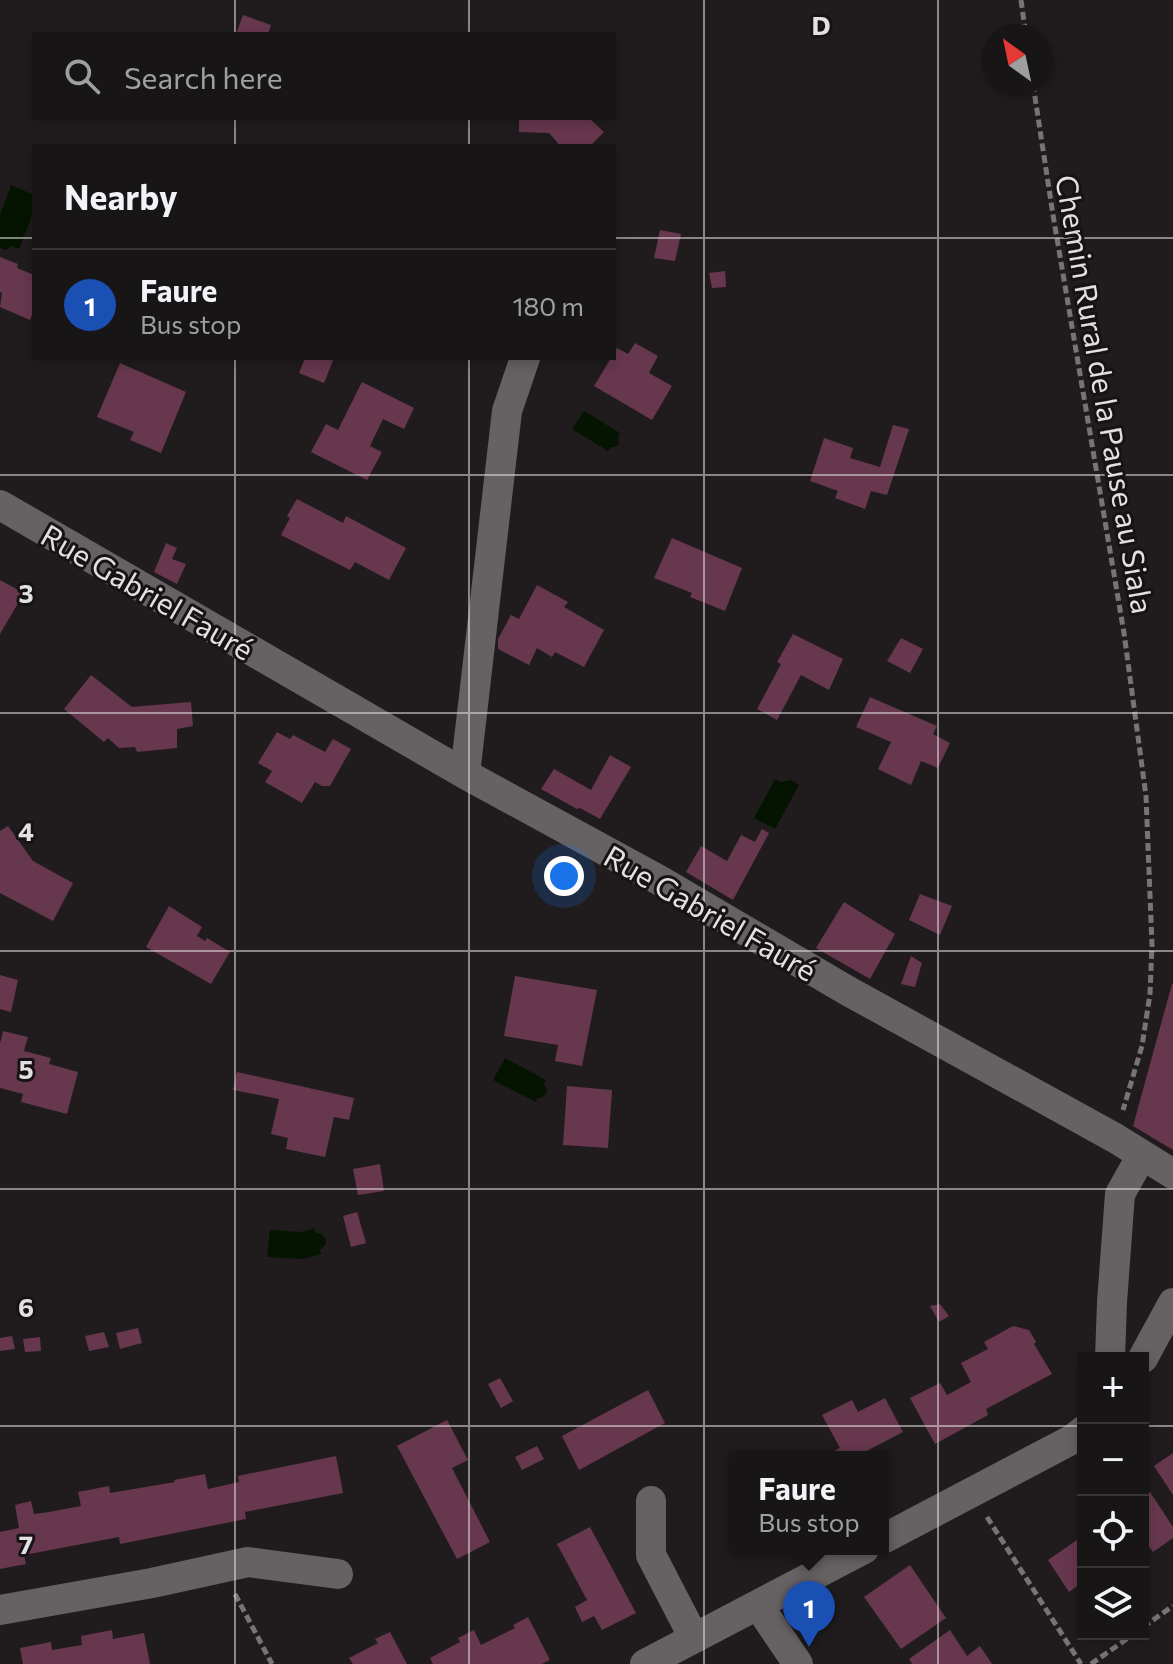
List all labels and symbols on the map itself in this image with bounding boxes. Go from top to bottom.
text: D [811,9,831,40]
north arrow [981,24,1053,96]
street label: Chemin Rural de la Pause au Siala [1049,172,1163,616]
street label: Rue Gabriel Fauré [35,515,261,667]
text: 3 [18,577,34,608]
text: 4 [18,815,34,846]
street label: Rue Gabriel Fauré [598,836,824,988]
your location [544,856,584,896]
text: 5 [18,1053,34,1084]
text: 6 [18,1291,34,1322]
text: 7 [19,1528,33,1559]
pin: 1 [783,1581,835,1647]

